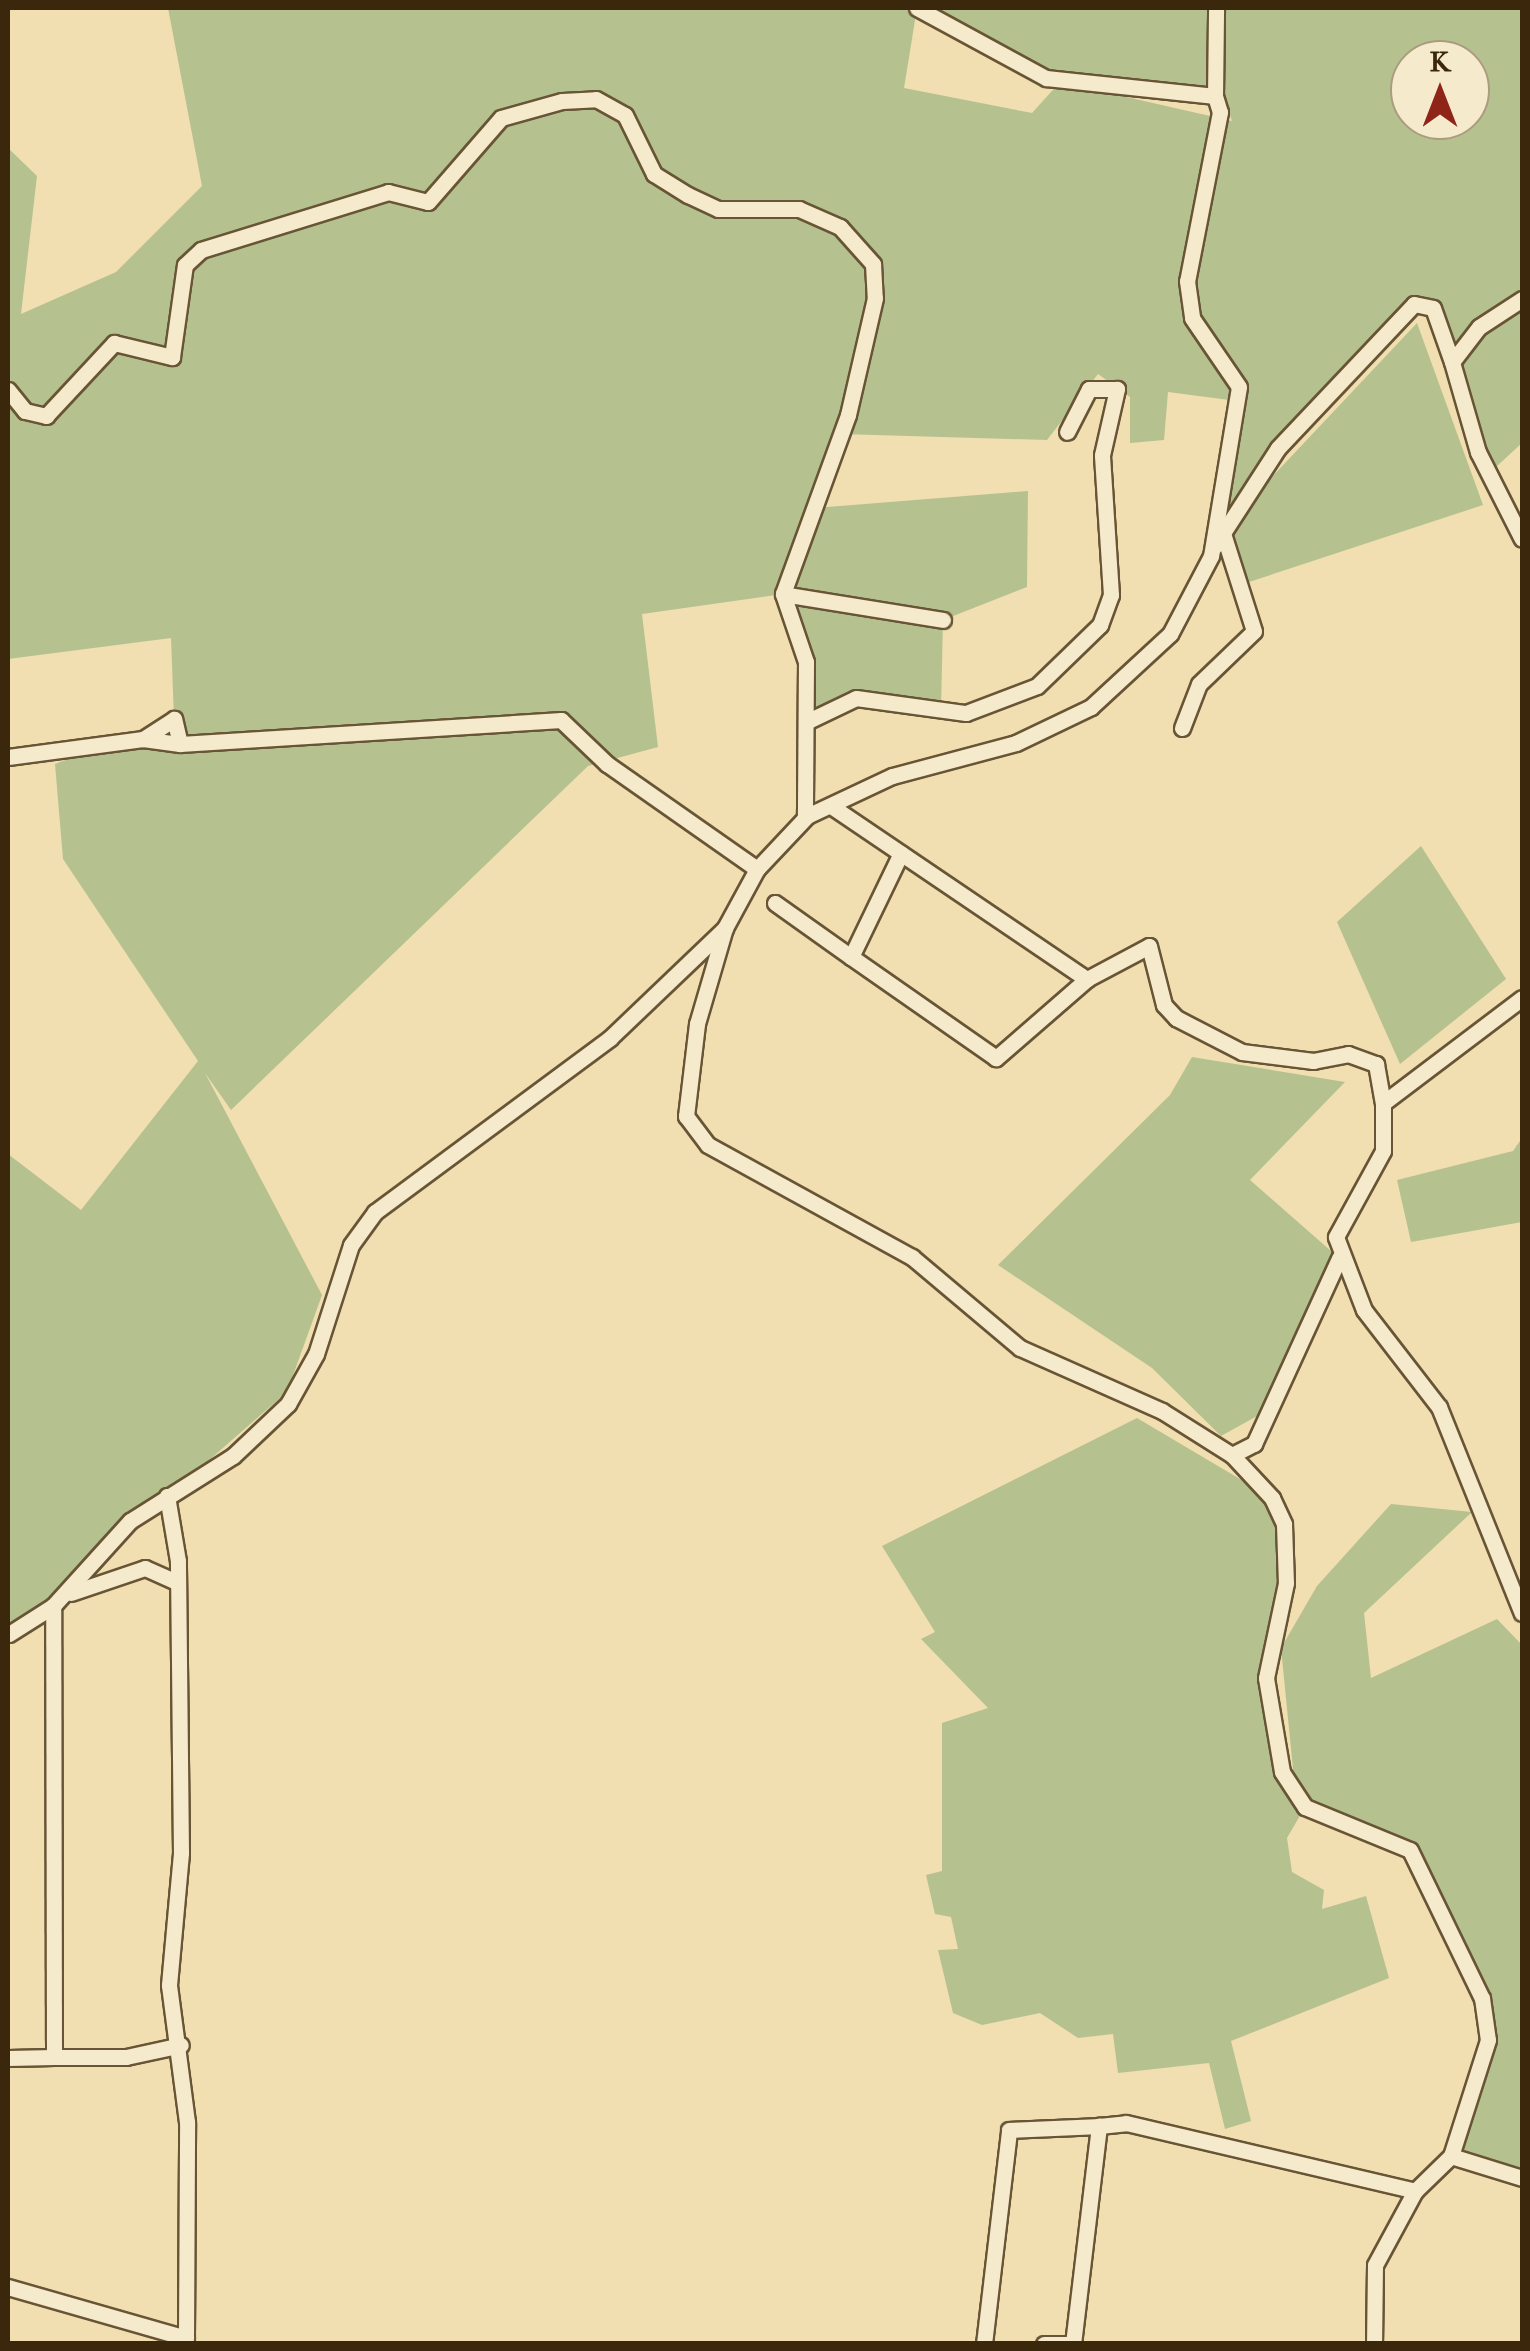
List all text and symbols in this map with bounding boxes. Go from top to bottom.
north arrow [1390,40,1490,140]
text: K [1430,45,1450,78]

